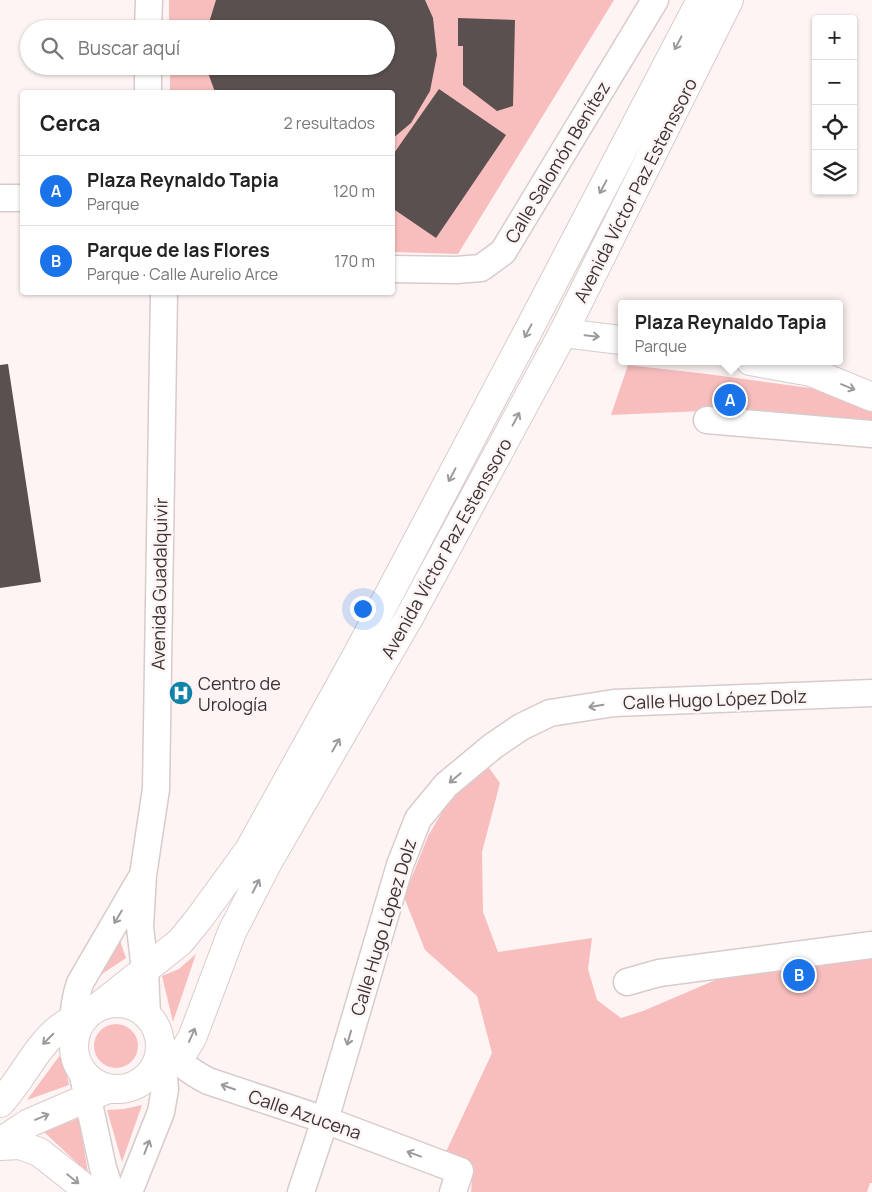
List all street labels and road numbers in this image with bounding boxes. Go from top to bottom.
street label: Avenida Víctor Paz Estenssoro [568,74,702,306]
street label: Calle Salomón Benítez [499,77,615,247]
street label: Avenida Víctor Paz Estenssoro [375,433,517,663]
street label: Avenida Guadalquivir [145,497,173,670]
street label: Calle Hugo López Dolz [623,684,807,714]
street label: Calle Hugo López Dolz [345,836,421,1018]
street label: Calle Azucena [245,1083,365,1145]

